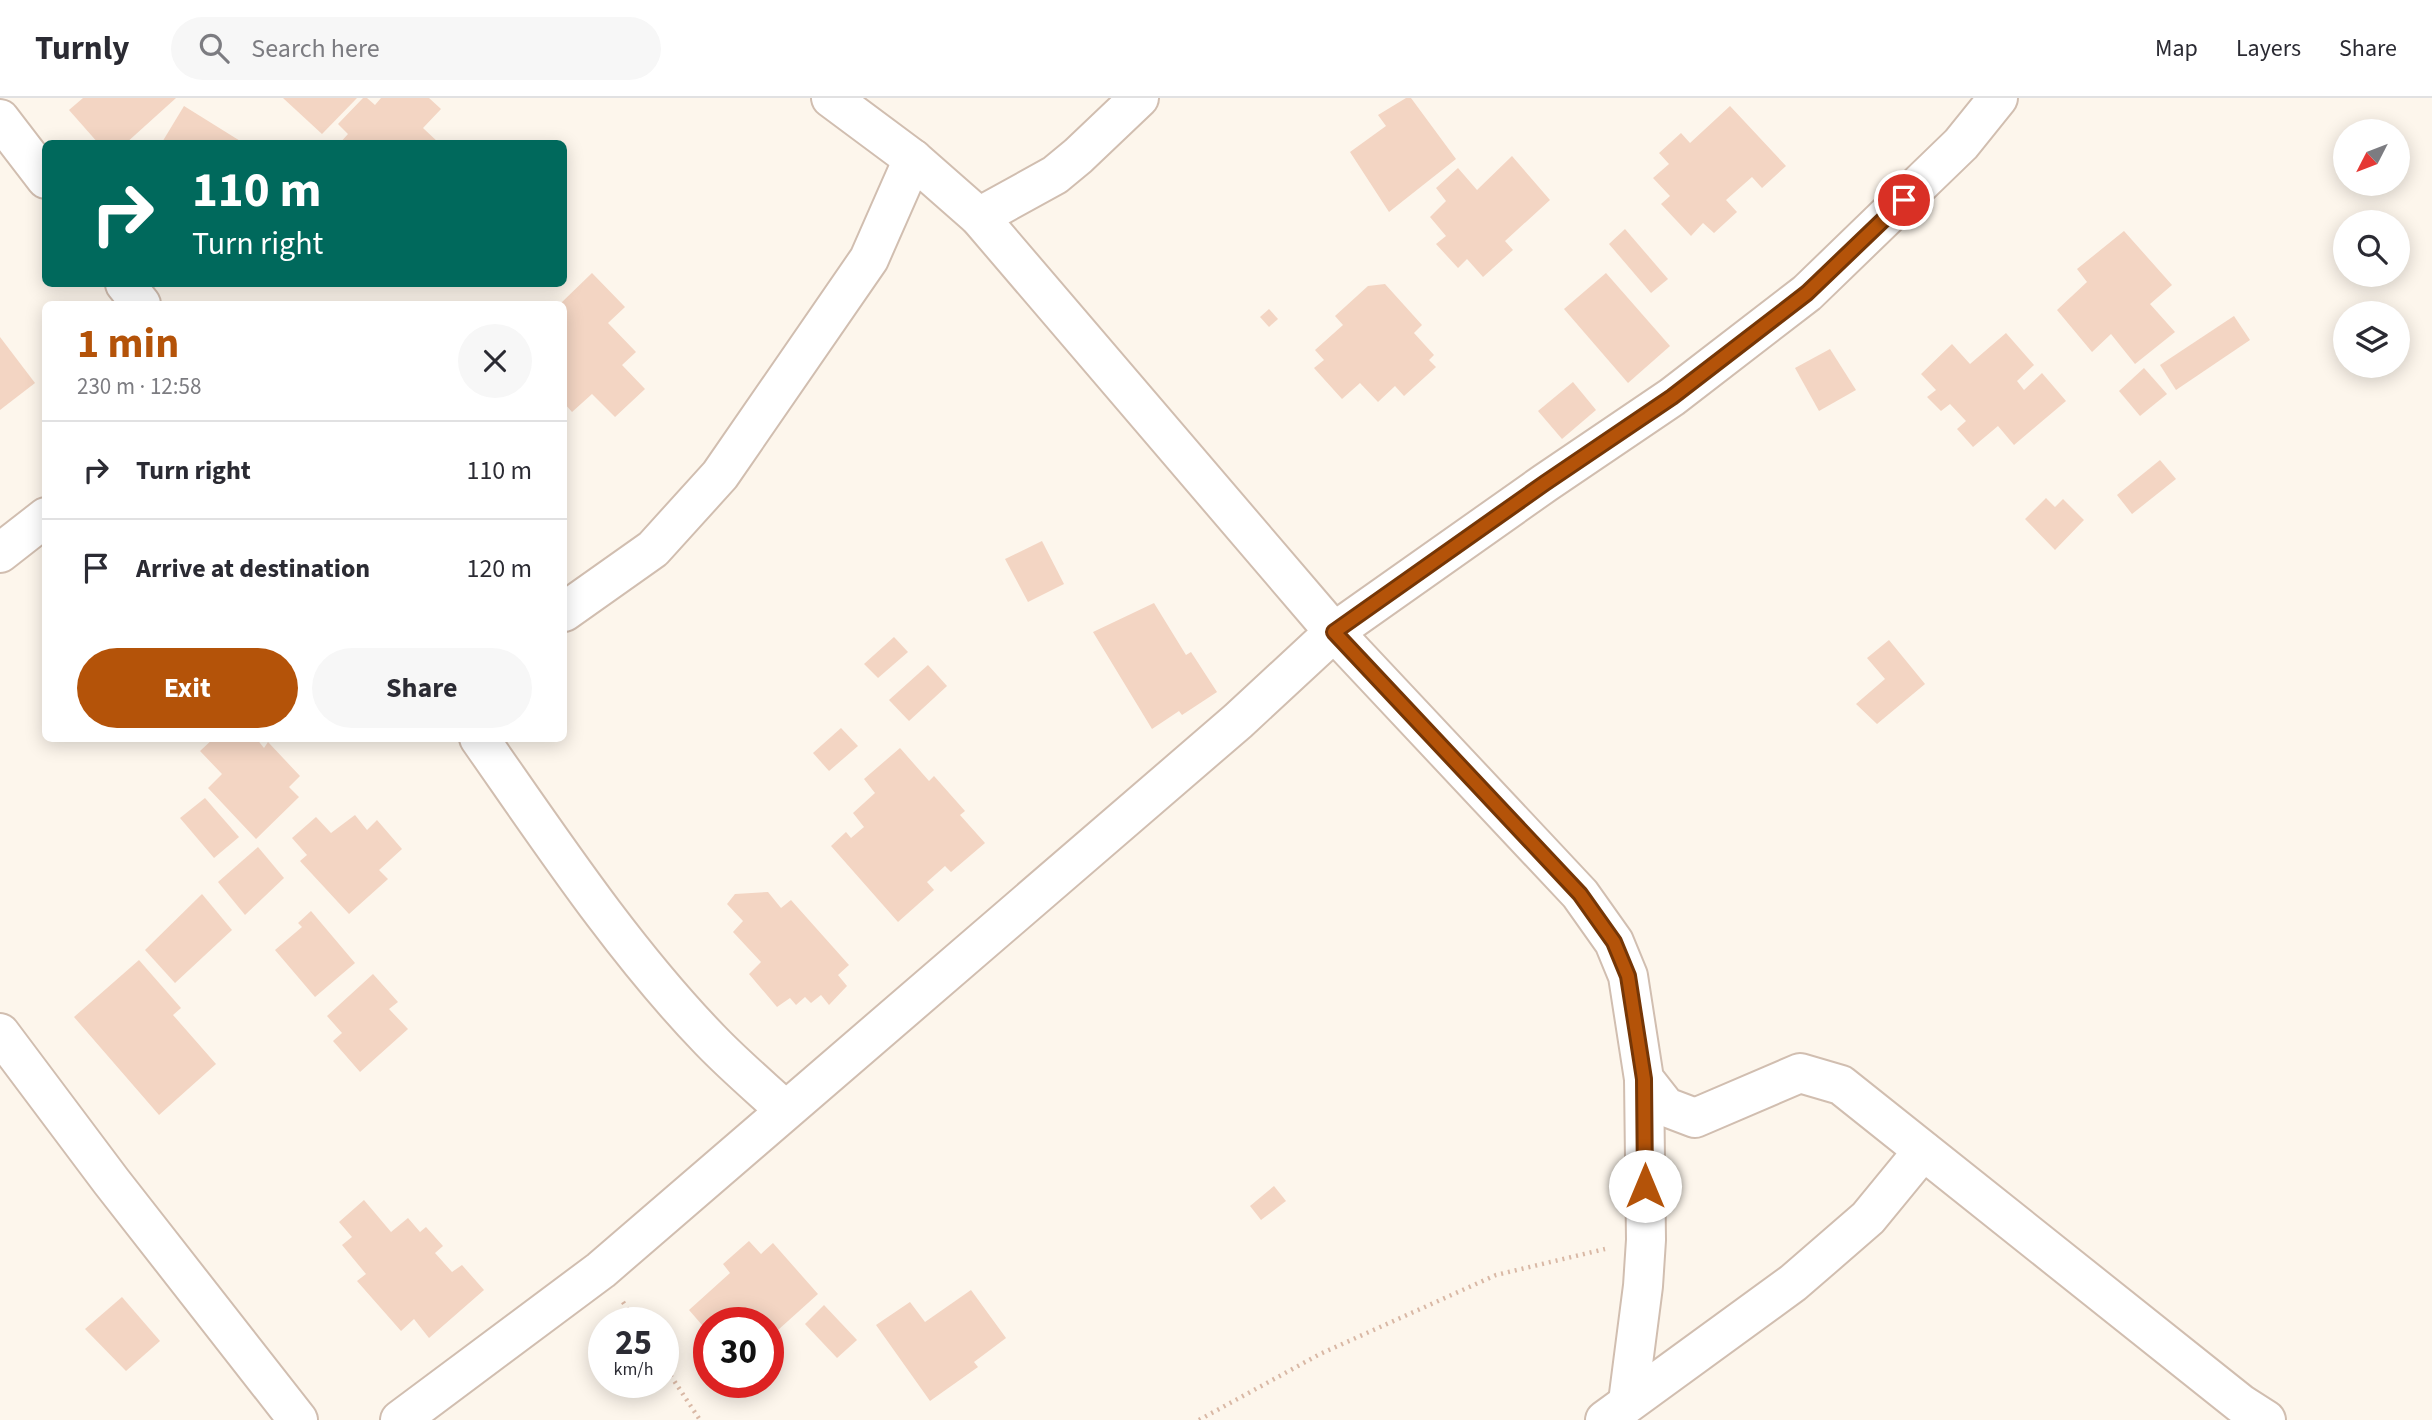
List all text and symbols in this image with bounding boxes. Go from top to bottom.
search box [171,17,661,80]
text: Turnly [35,25,129,72]
icon: search [195,29,233,67]
text: Search here [251,30,380,67]
text: Map [2155,31,2198,66]
text: Layers [2236,31,2301,66]
text: Share [2339,31,2397,66]
north arrow [2333,119,2410,196]
map controls [2333,119,2410,378]
text: 110 m [192,156,321,226]
icon: right [77,168,168,259]
pin [1874,170,1934,230]
icon: arrive [1885,181,1923,219]
button: search [2333,210,2410,287]
text: Turn right [192,221,323,267]
button: layers [2333,301,2410,378]
text: 1 min [77,314,179,374]
button: close [458,324,532,398]
text: 230 m · 12:58 [77,370,201,403]
icon: right [77,451,115,489]
text: Turn right [136,452,251,489]
text: 110 m [466,452,532,489]
icon: arrive [77,549,115,587]
text: Arrive at destination [136,550,370,587]
text: 120 m [466,550,532,587]
button: Exit [77,648,298,728]
button: Share [312,648,532,728]
position arrow [1608,1149,1682,1223]
speed limit sign: 30 [693,1307,784,1398]
text: 25 [615,1318,652,1368]
text: km/h [614,1357,653,1382]

